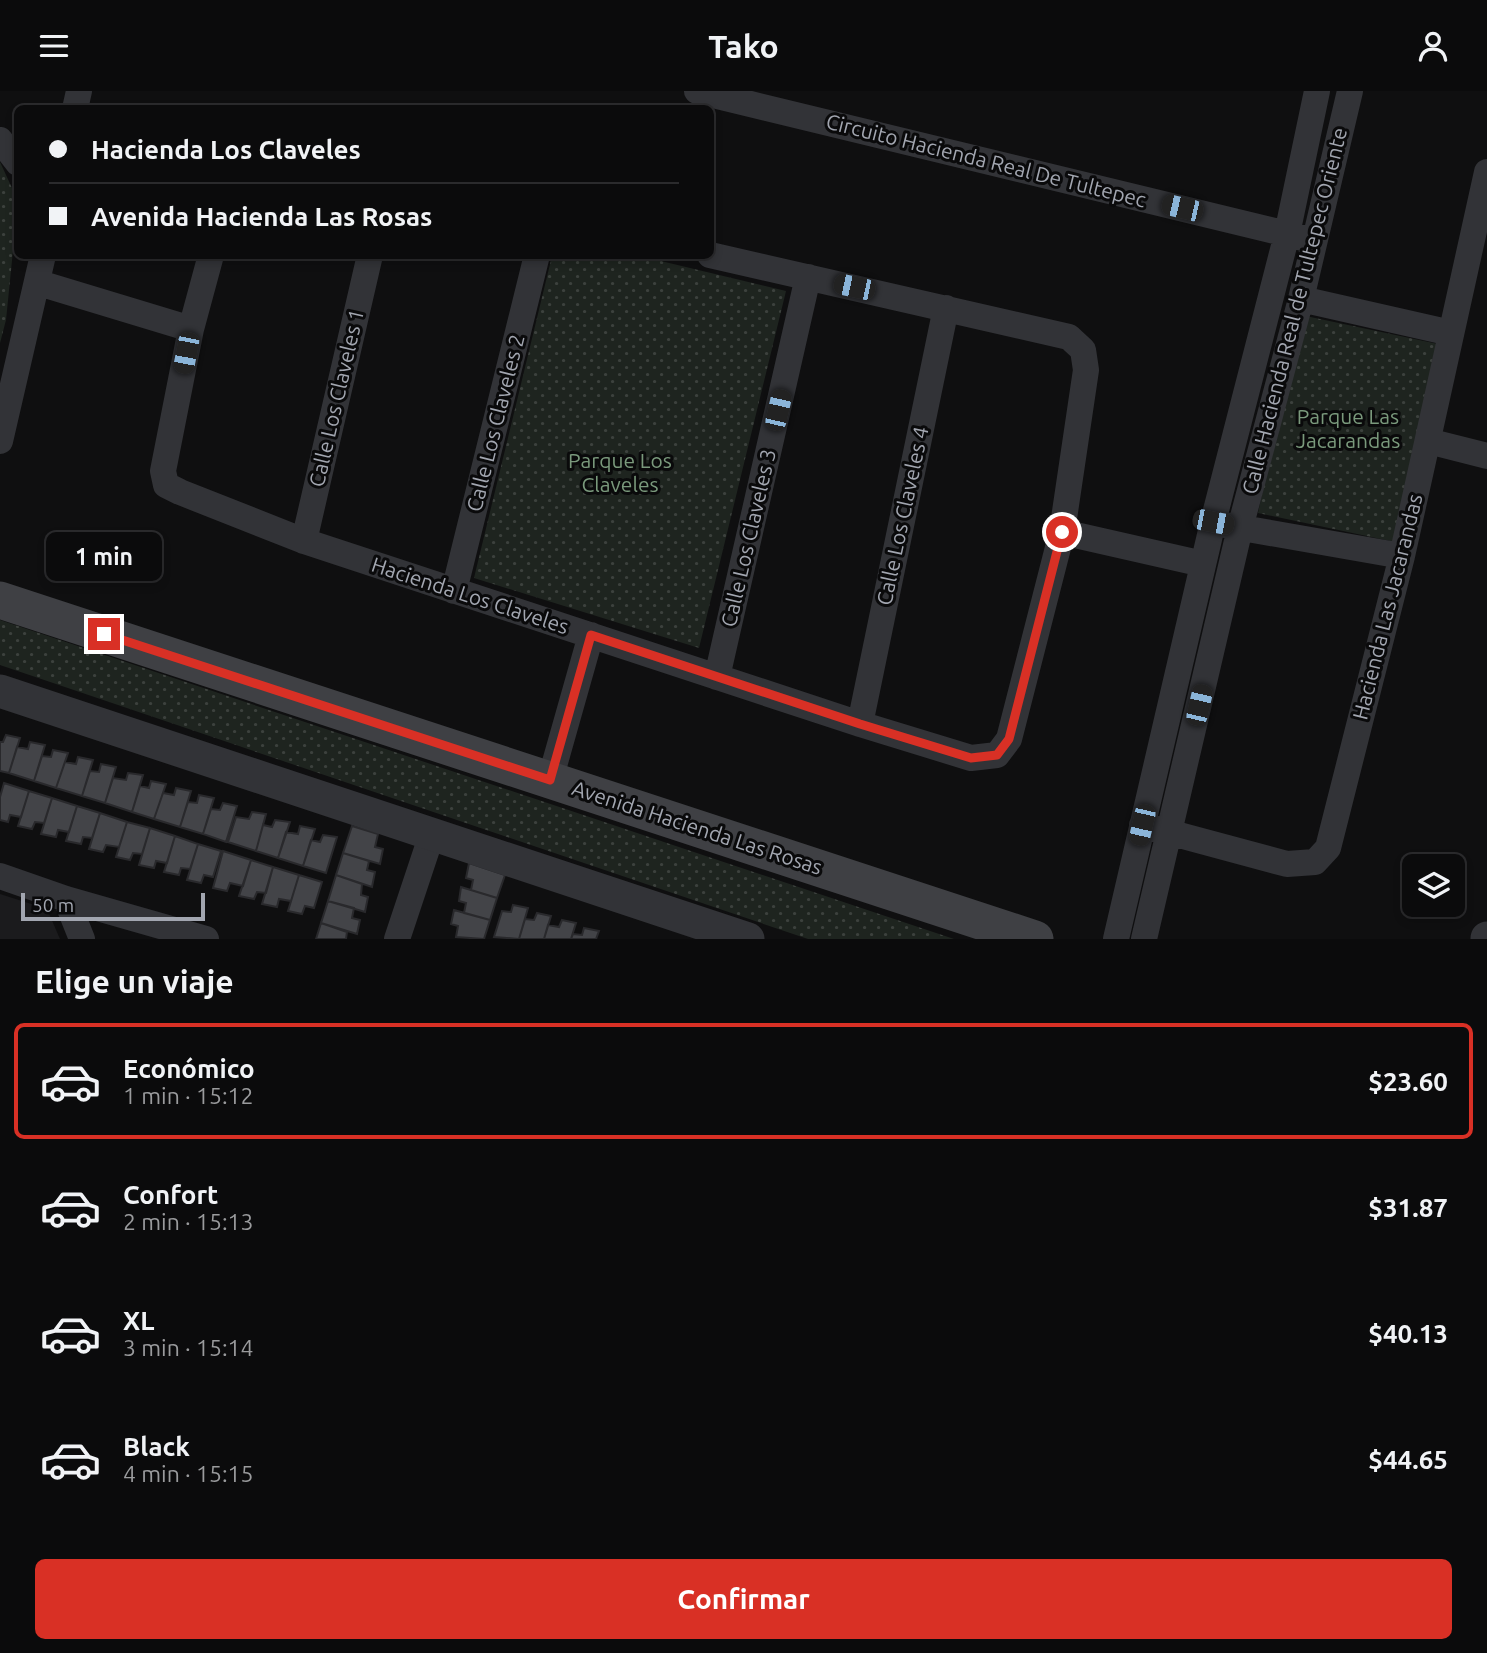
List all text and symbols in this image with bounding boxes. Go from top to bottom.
icon: menu [35,27,73,65]
icon: person [1414,27,1452,65]
text: Tako [708,28,779,64]
street label: Circuito Hacienda Real De Tultepec [824,109,1149,212]
street label: Calle Hacienda Real de Tultepec Oriente [1237,125,1351,497]
text: Hacienda Los Claveles [91,135,361,164]
car [1160,193,1205,223]
text: Avenida Hacienda Las Rosas [91,202,432,231]
car [832,272,877,302]
street label: Calle Los Claveles 1 [304,306,368,489]
car [172,330,201,376]
street label: Calle Los Claveles 2 [461,332,529,514]
car [764,387,793,433]
park label: Parque Las Jacarandas [1296,404,1400,452]
street label: Calle Los Claveles 4 [871,424,933,607]
street label: Calle Los Claveles 3 [716,446,780,629]
park label: Parque Los Claveles [568,448,672,496]
street label: Hacienda Las Jacarandas [1347,491,1427,722]
car [1191,508,1236,536]
route start [1046,516,1078,548]
callout: 1 min [46,533,162,581]
text: 1 min [75,544,133,569]
street label: Hacienda Los Claveles [369,552,572,638]
route end [88,618,120,650]
car [1185,682,1214,728]
street label: Avenida Hacienda Las Rosas [569,775,825,879]
car [1128,802,1157,848]
map controls [1402,854,1465,917]
button: layers [1402,854,1465,917]
scale bar [21,890,205,922]
text: 50 m [32,894,74,916]
text: Elige un viaje [35,963,234,999]
icon: car [39,1050,102,1113]
text: Económico [123,1054,255,1083]
text: $23.60 [1368,1067,1448,1096]
text: 1 min · 15:12 [123,1083,254,1108]
icon: car [39,1176,102,1239]
text: Confort [123,1180,218,1209]
text: $31.87 [1368,1193,1448,1222]
text: 2 min · 15:13 [123,1209,254,1234]
icon: car [39,1302,102,1365]
text: XL [123,1306,154,1335]
text: $40.13 [1368,1319,1448,1348]
text: 3 min · 15:14 [123,1335,254,1360]
icon: car [39,1428,102,1491]
text: Black [123,1432,190,1461]
text: $44.65 [1368,1445,1448,1474]
text: 4 min · 15:15 [123,1461,254,1486]
button: Confirmar [35,1559,1452,1639]

